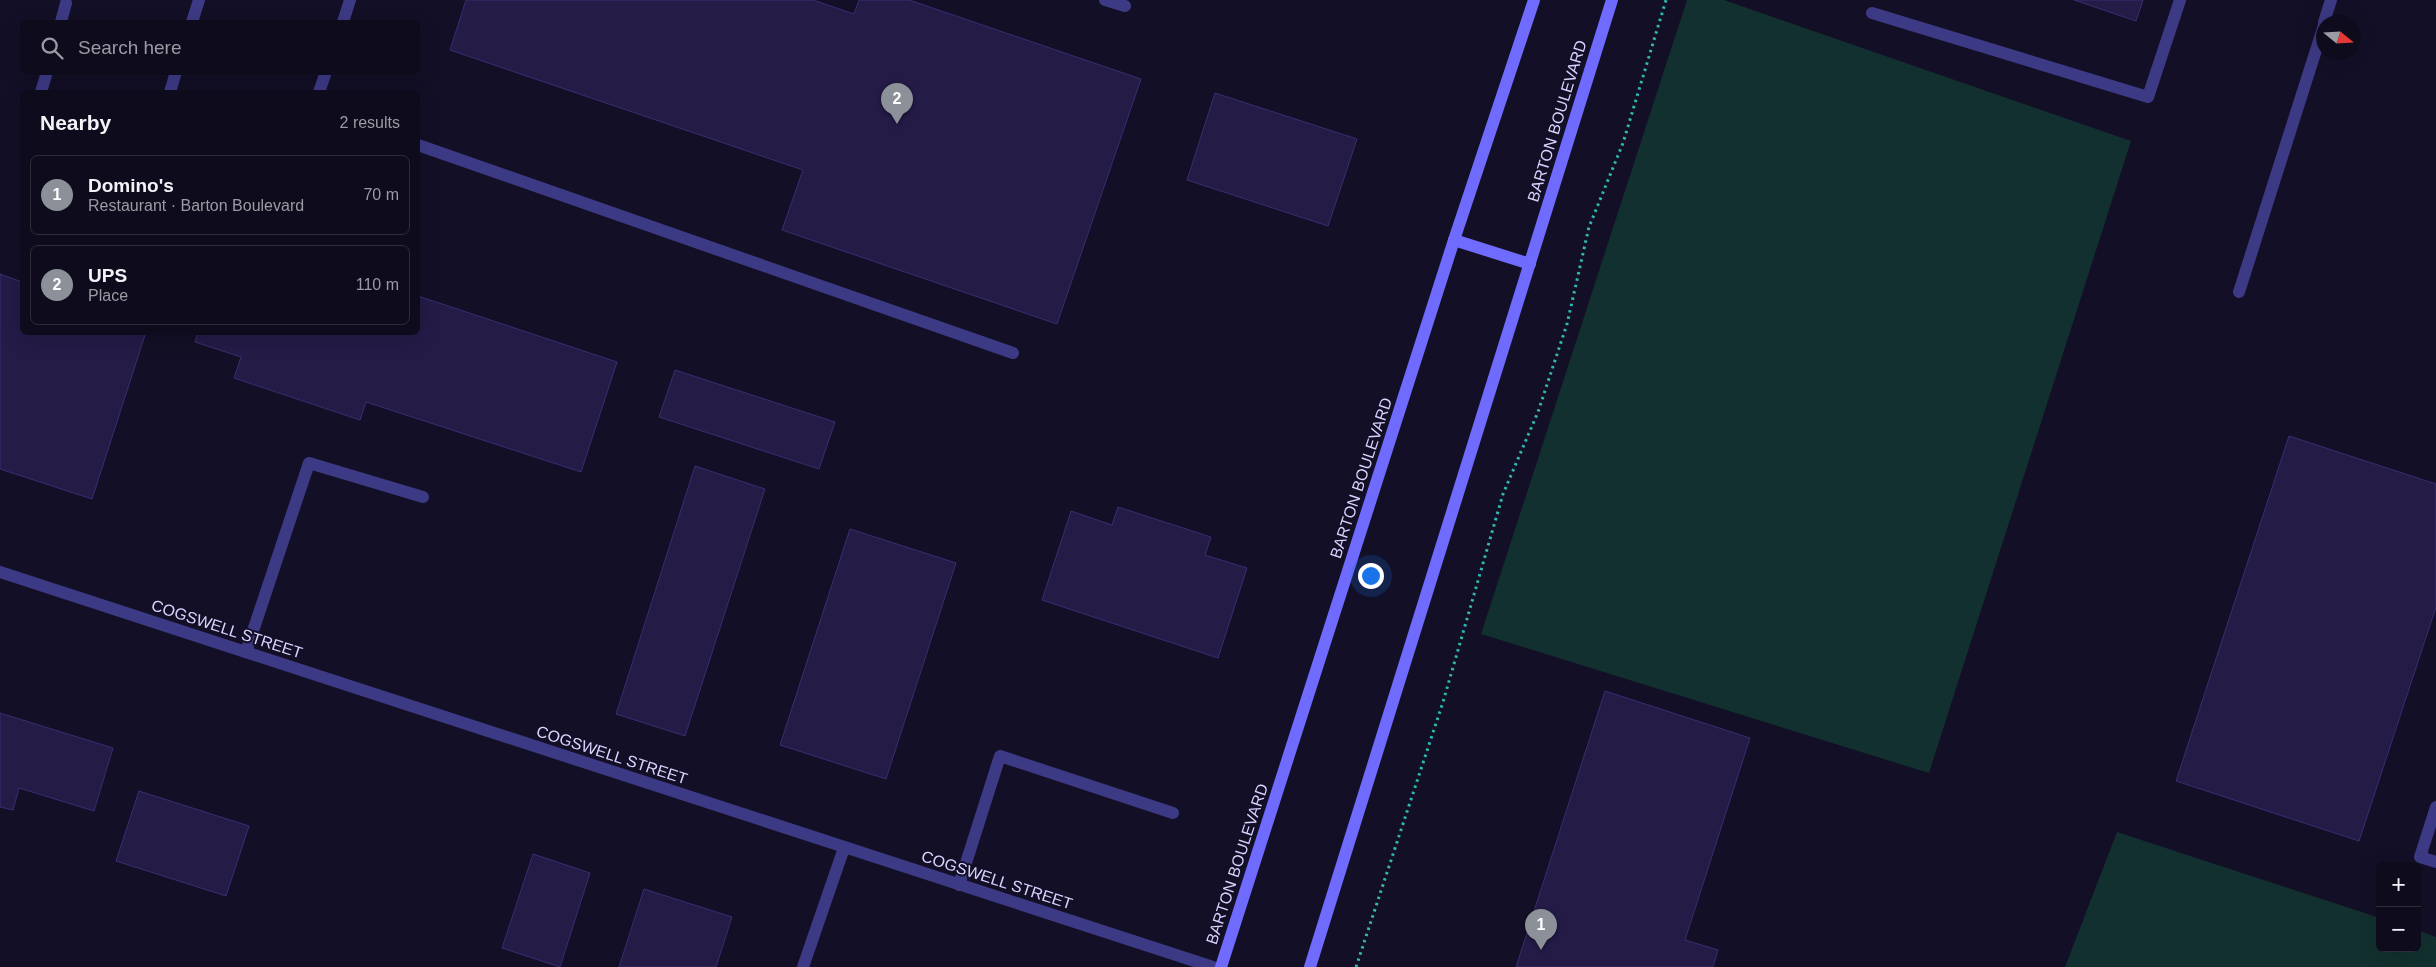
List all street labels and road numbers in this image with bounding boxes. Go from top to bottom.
street label: BARTON BOULEVARD [1524,38,1590,204]
street label: BARTON BOULEVARD [1327,395,1395,561]
street label: COGSWELL STREET [149,597,305,662]
street label: COGSWELL STREET [534,723,690,788]
street label: BARTON BOULEVARD [1203,781,1271,947]
street label: COGSWELL STREET [919,848,1075,913]

